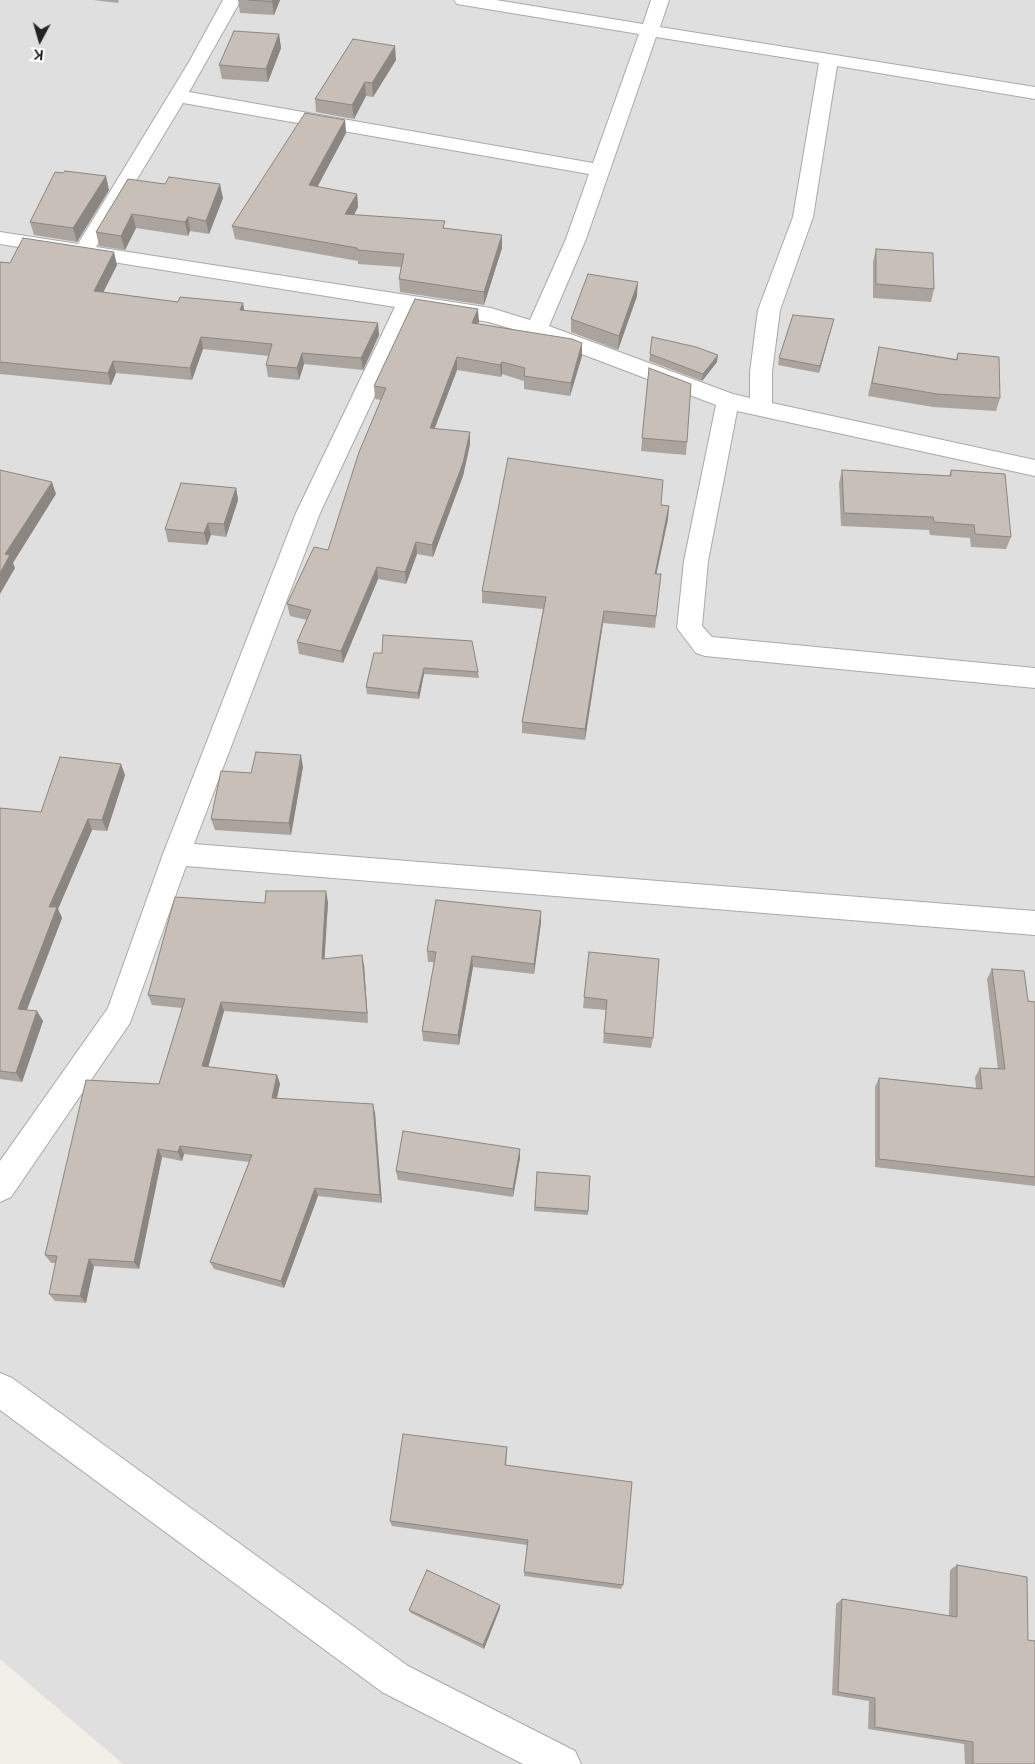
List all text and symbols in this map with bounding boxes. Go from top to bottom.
north arrow [15,15,65,65]
text: K [33,46,44,63]

